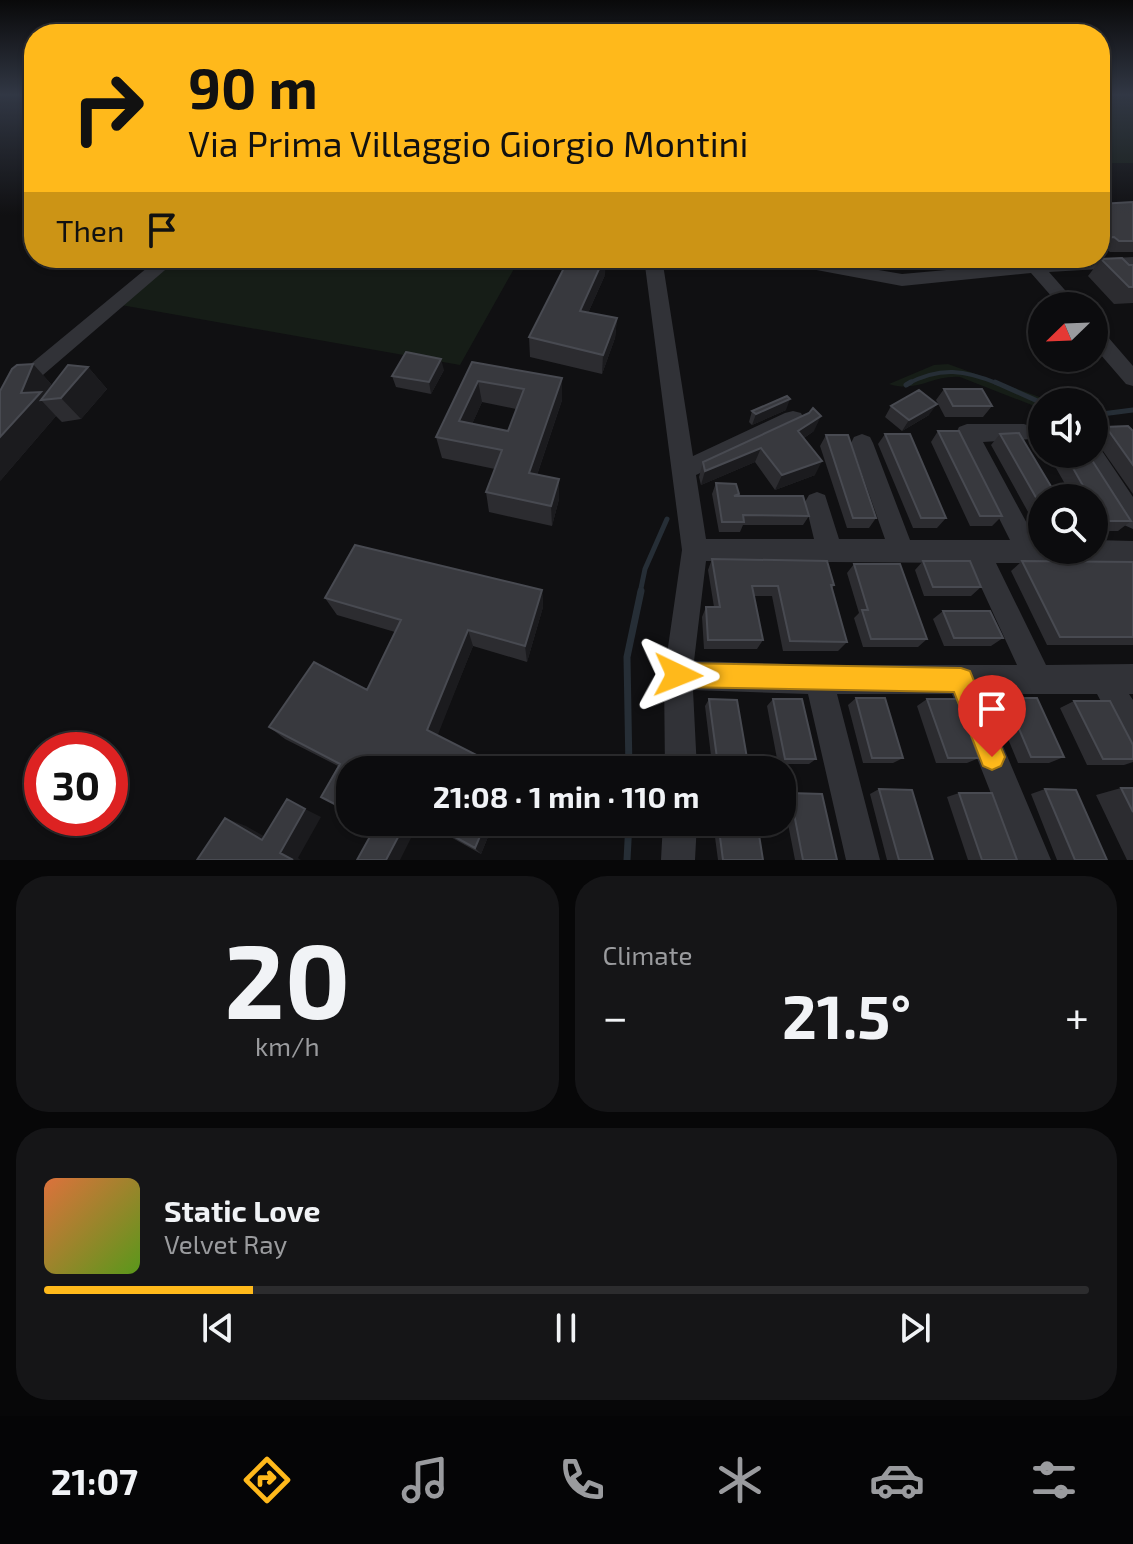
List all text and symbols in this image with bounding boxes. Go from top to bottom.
text: 90 m [188,53,318,120]
icon: right [56,56,160,160]
text: Via Prima Villaggio Giorgio Montini [188,121,748,164]
icon: arrive [140,208,184,252]
text: Then [56,212,124,248]
north arrow [1028,292,1108,372]
map controls [1028,292,1108,564]
button: sound [1028,388,1108,468]
button: search [1028,484,1108,564]
position arrow [636,633,720,717]
pin [958,675,1026,757]
icon: arrive [970,687,1014,731]
speed limit sign: 30 [24,732,128,836]
text: 21:08 · 1 min · 110 m [433,778,699,814]
text: 20 [224,915,350,1040]
text: Climate [603,939,692,970]
text: 21.5° [782,979,911,1051]
text: − [603,989,628,1042]
text: + [1065,989,1089,1042]
text: km/h [255,1030,320,1061]
text: Static Love [164,1192,320,1228]
text: Velvet Ray [164,1228,287,1259]
icon: previous [196,1306,240,1350]
icon: pause [544,1306,588,1350]
icon: next [893,1306,937,1350]
icon: directions [239,1452,295,1508]
icon: music [397,1452,453,1508]
icon: phone [554,1452,610,1508]
icon: climate [712,1452,768,1508]
icon: car [869,1452,925,1508]
icon: filters [1026,1452,1082,1508]
text: 21:07 [51,1459,138,1502]

